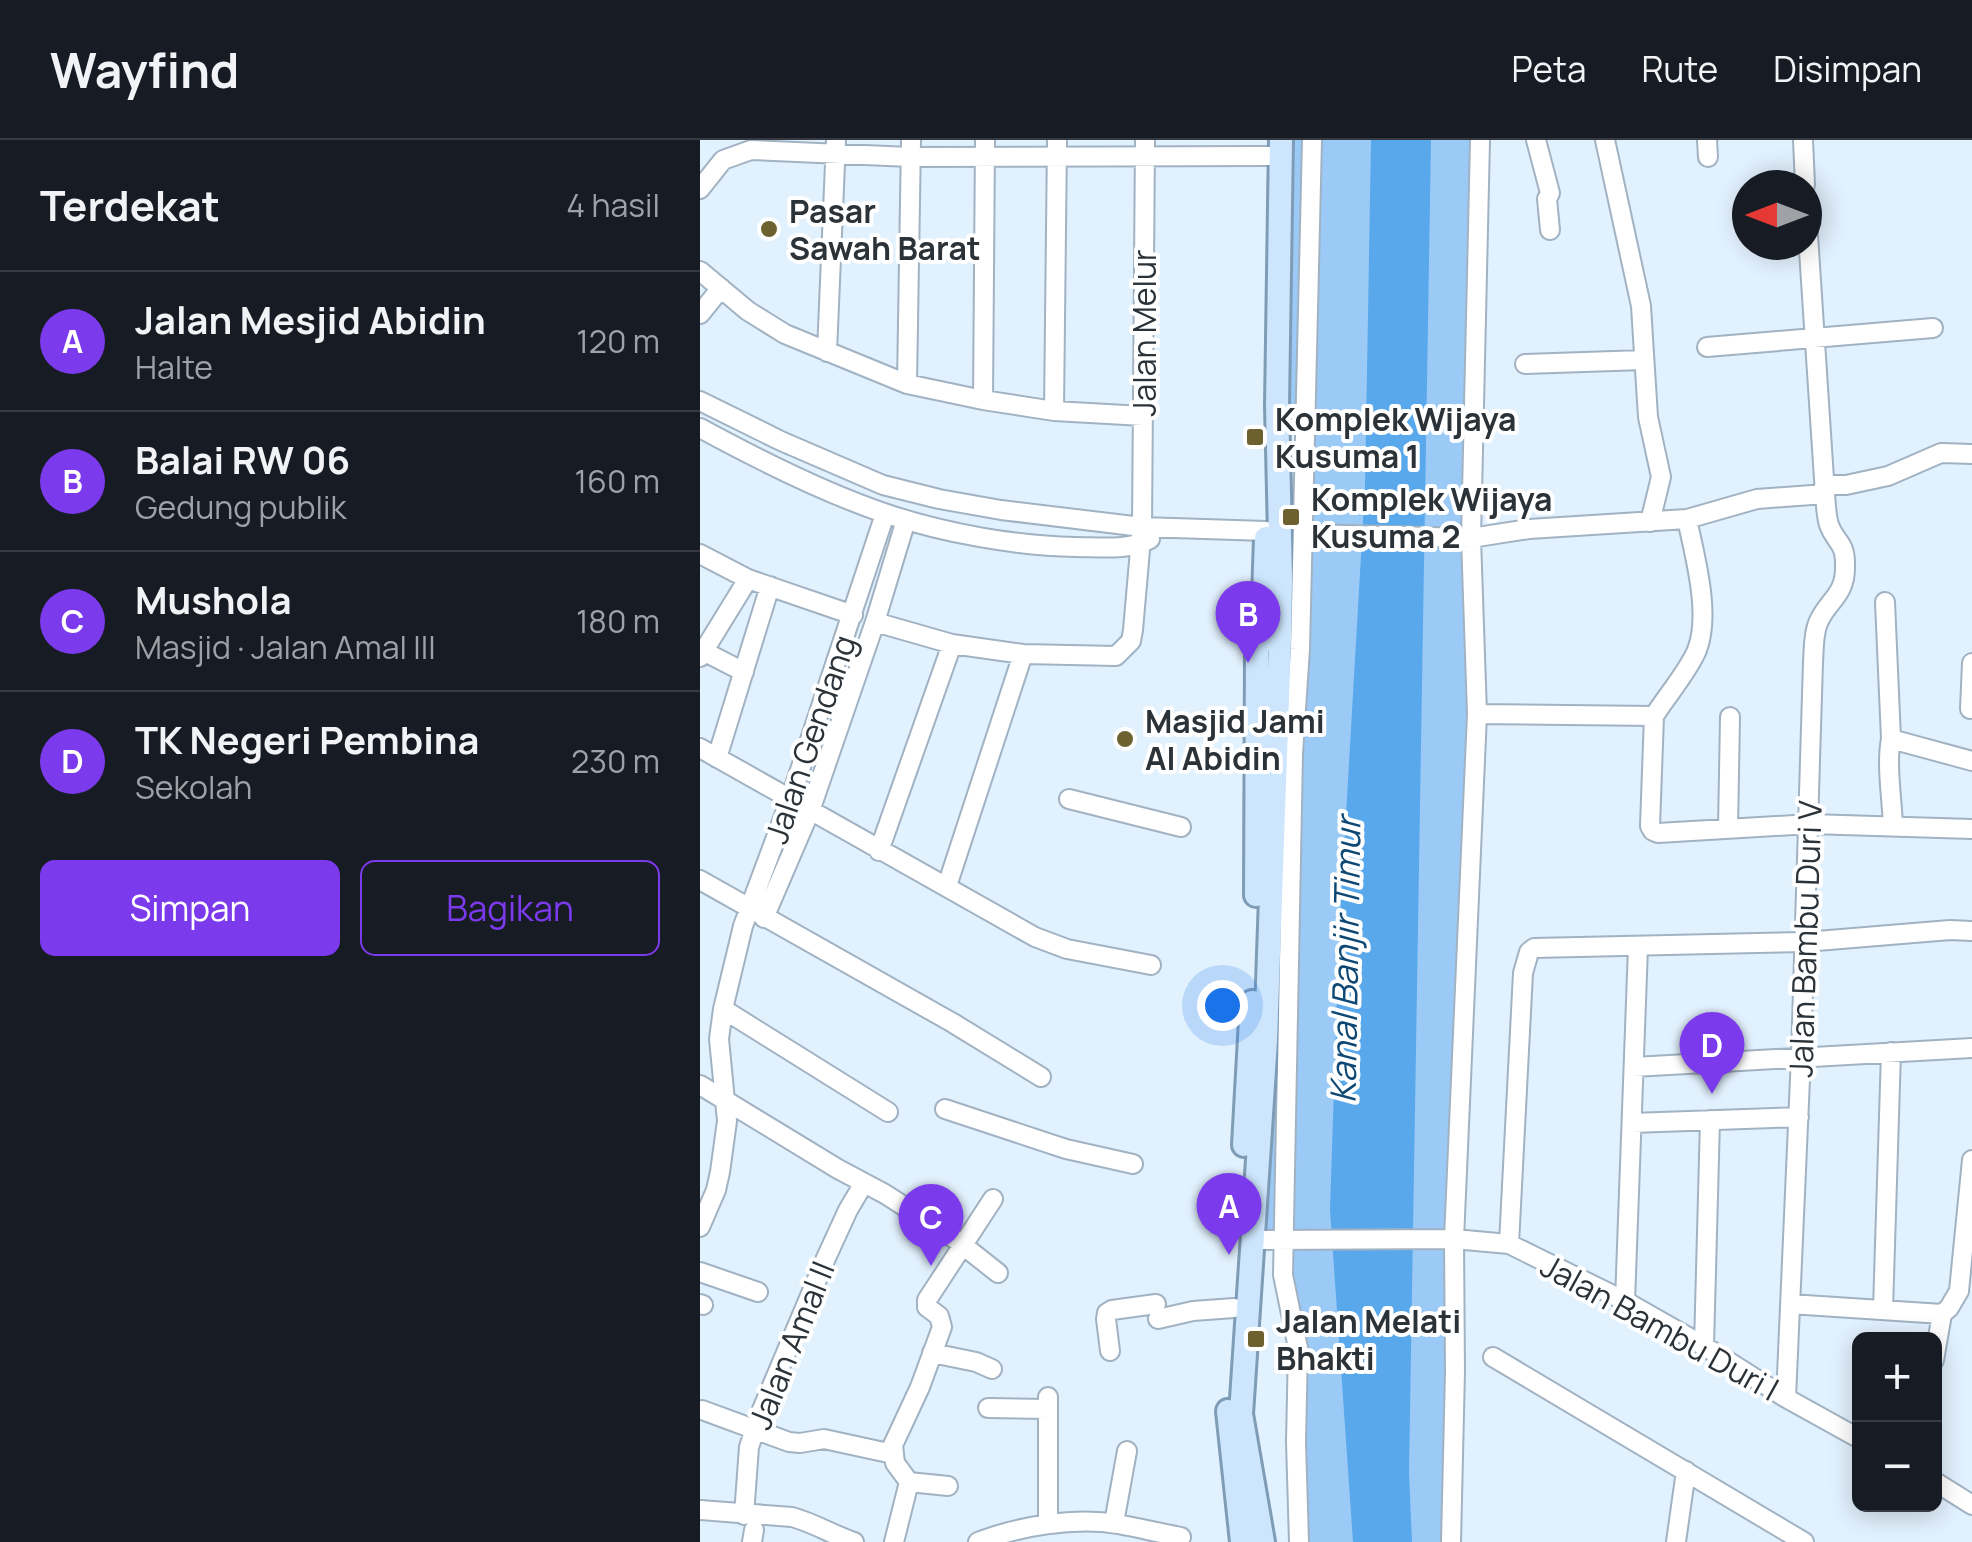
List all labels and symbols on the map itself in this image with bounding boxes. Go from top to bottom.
north arrow [1732,170,1822,260]
place label: Pasar Sawah Barat [789,189,981,270]
marker: Pasar Sawah Barat [758,218,780,240]
street label: Jalan Melur [1122,250,1166,416]
place label: Komplek Wijaya Kusuma 1 [1275,397,1517,478]
marker: Komplek Wijaya Kusuma 1 [1244,426,1266,448]
place label: Komplek Wijaya Kusuma 2 [1311,477,1553,558]
marker: Komplek Wijaya Kusuma 2 [1280,506,1302,528]
pin: B [1216,580,1280,663]
street label: Jalan Gendang [754,629,866,849]
place label: Masjid Jami Al Abidin [1145,699,1325,780]
marker: Masjid Jami Al Abidin [1114,728,1136,750]
street label: Jalan Bambu Duri V [1778,799,1832,1078]
water label: Kanal Banjir Timur [1319,812,1372,1103]
your location [1197,980,1248,1031]
pin: D [1680,1012,1744,1094]
pin: A [1196,1172,1262,1255]
pin: C [898,1184,964,1266]
street label: Jalan Bambu Duri I [1533,1243,1787,1411]
street label: Jalan Amal II [737,1255,845,1435]
place label: Jalan Melati Bhakti [1276,1299,1461,1380]
marker: Jalan Melati Bhakti [1245,1328,1267,1350]

